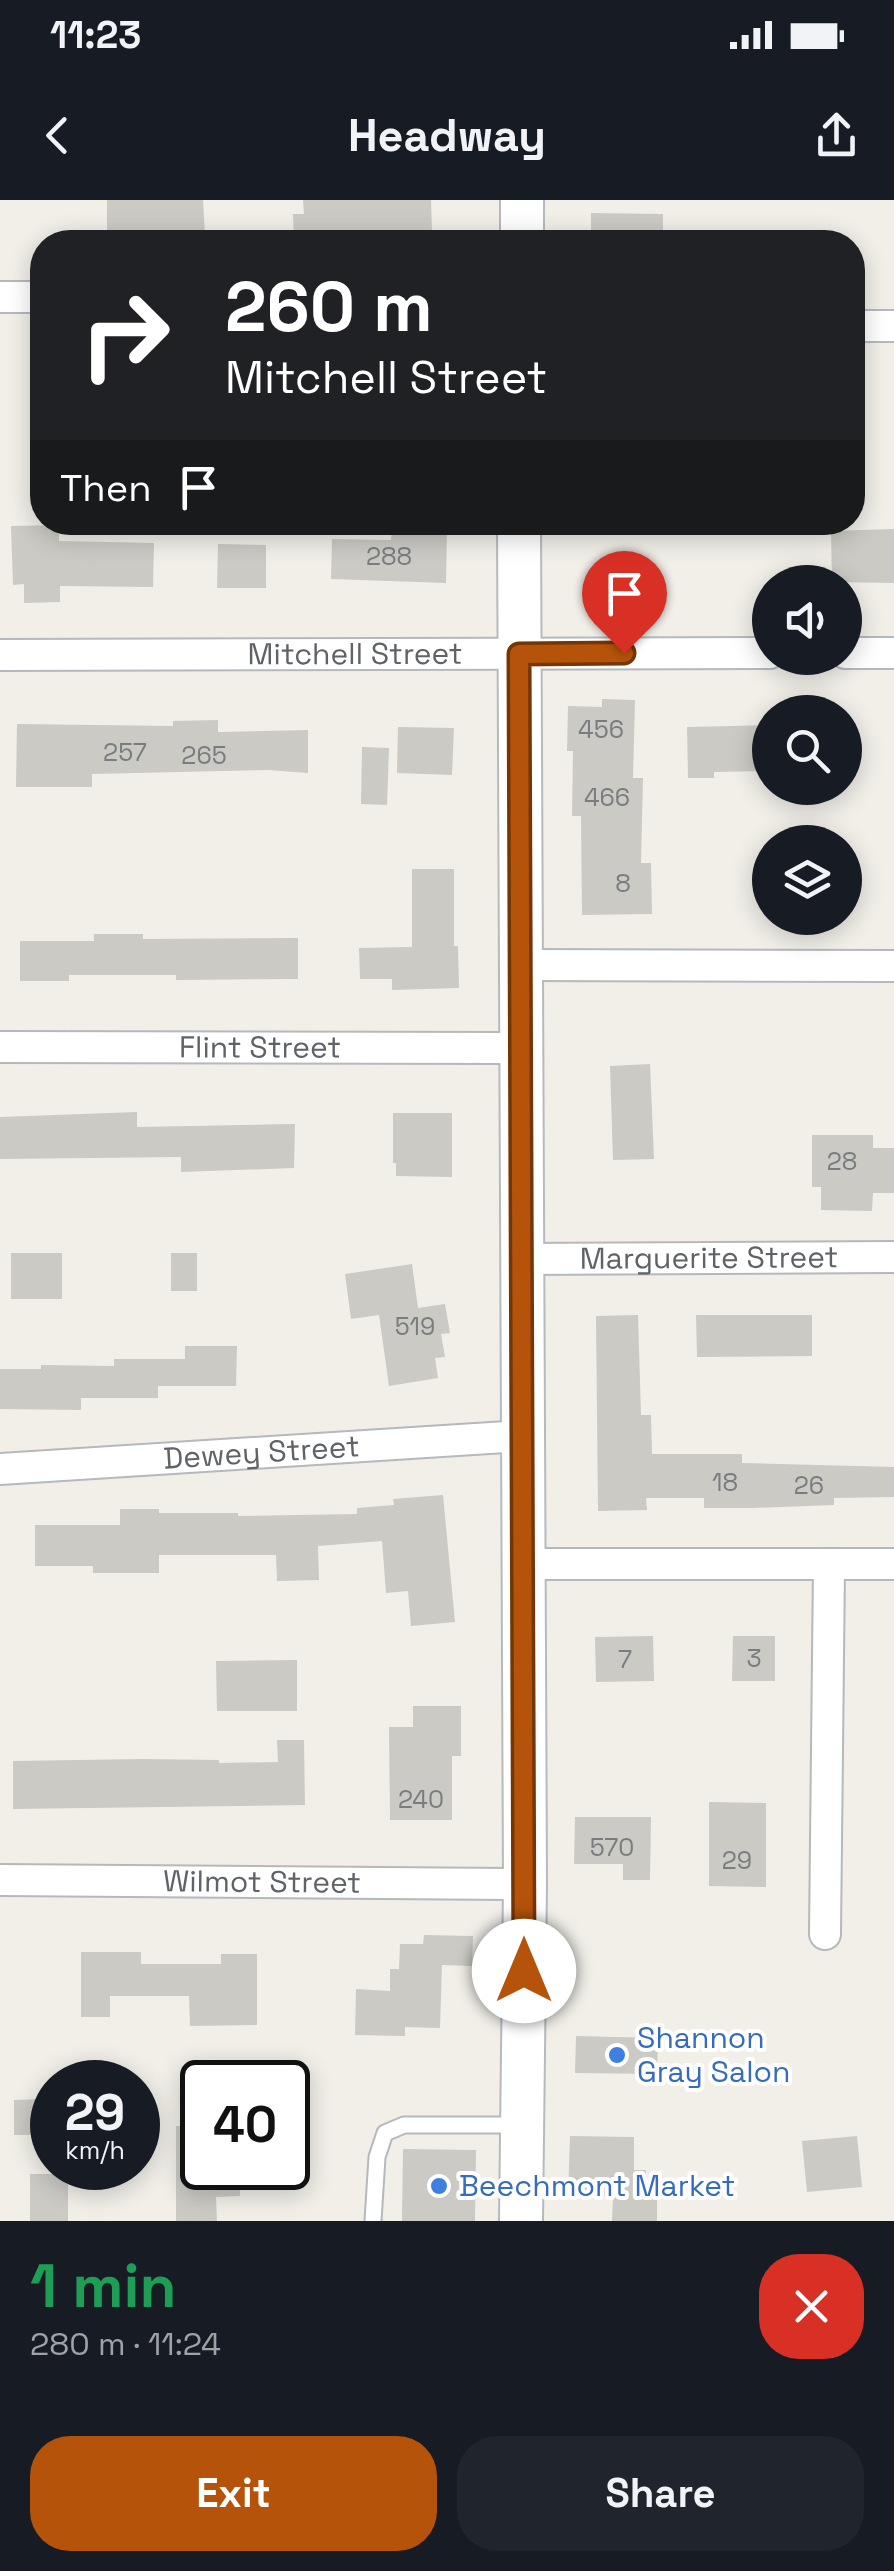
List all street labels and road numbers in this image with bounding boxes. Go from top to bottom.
street label: Mitchell Street [248,634,462,673]
street label: Flint Street [179,1027,341,1067]
street label: Marguerite Street [580,1237,838,1278]
street label: Dewey Street [162,1426,361,1478]
street label: Wilmot Street [163,1861,361,1902]

